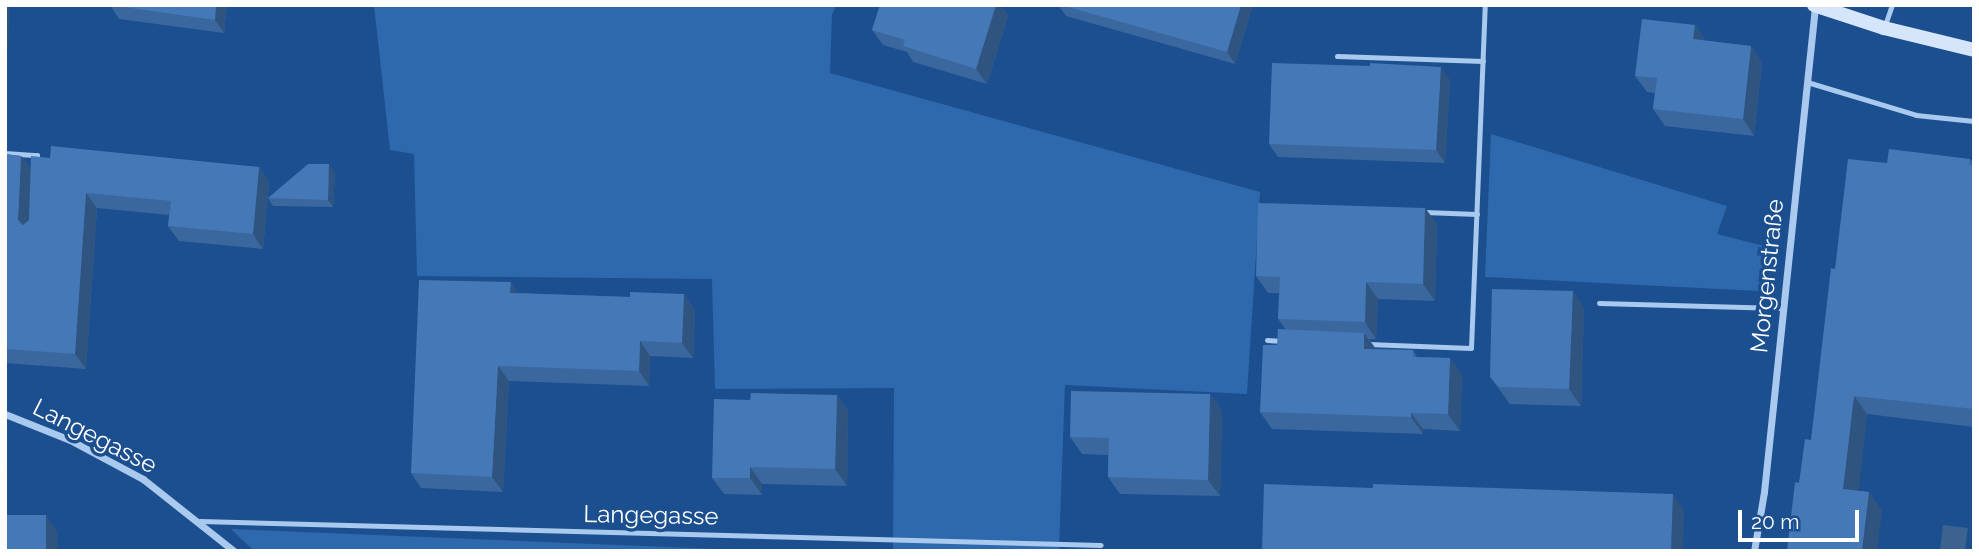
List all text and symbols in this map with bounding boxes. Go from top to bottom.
street label: Morgenstraße [1745,198,1789,354]
street label: Langegasse [28,392,162,480]
scale bar [1741,496,1862,540]
street label: Langegasse [583,499,719,531]
text: 20 m [1751,509,1799,534]

